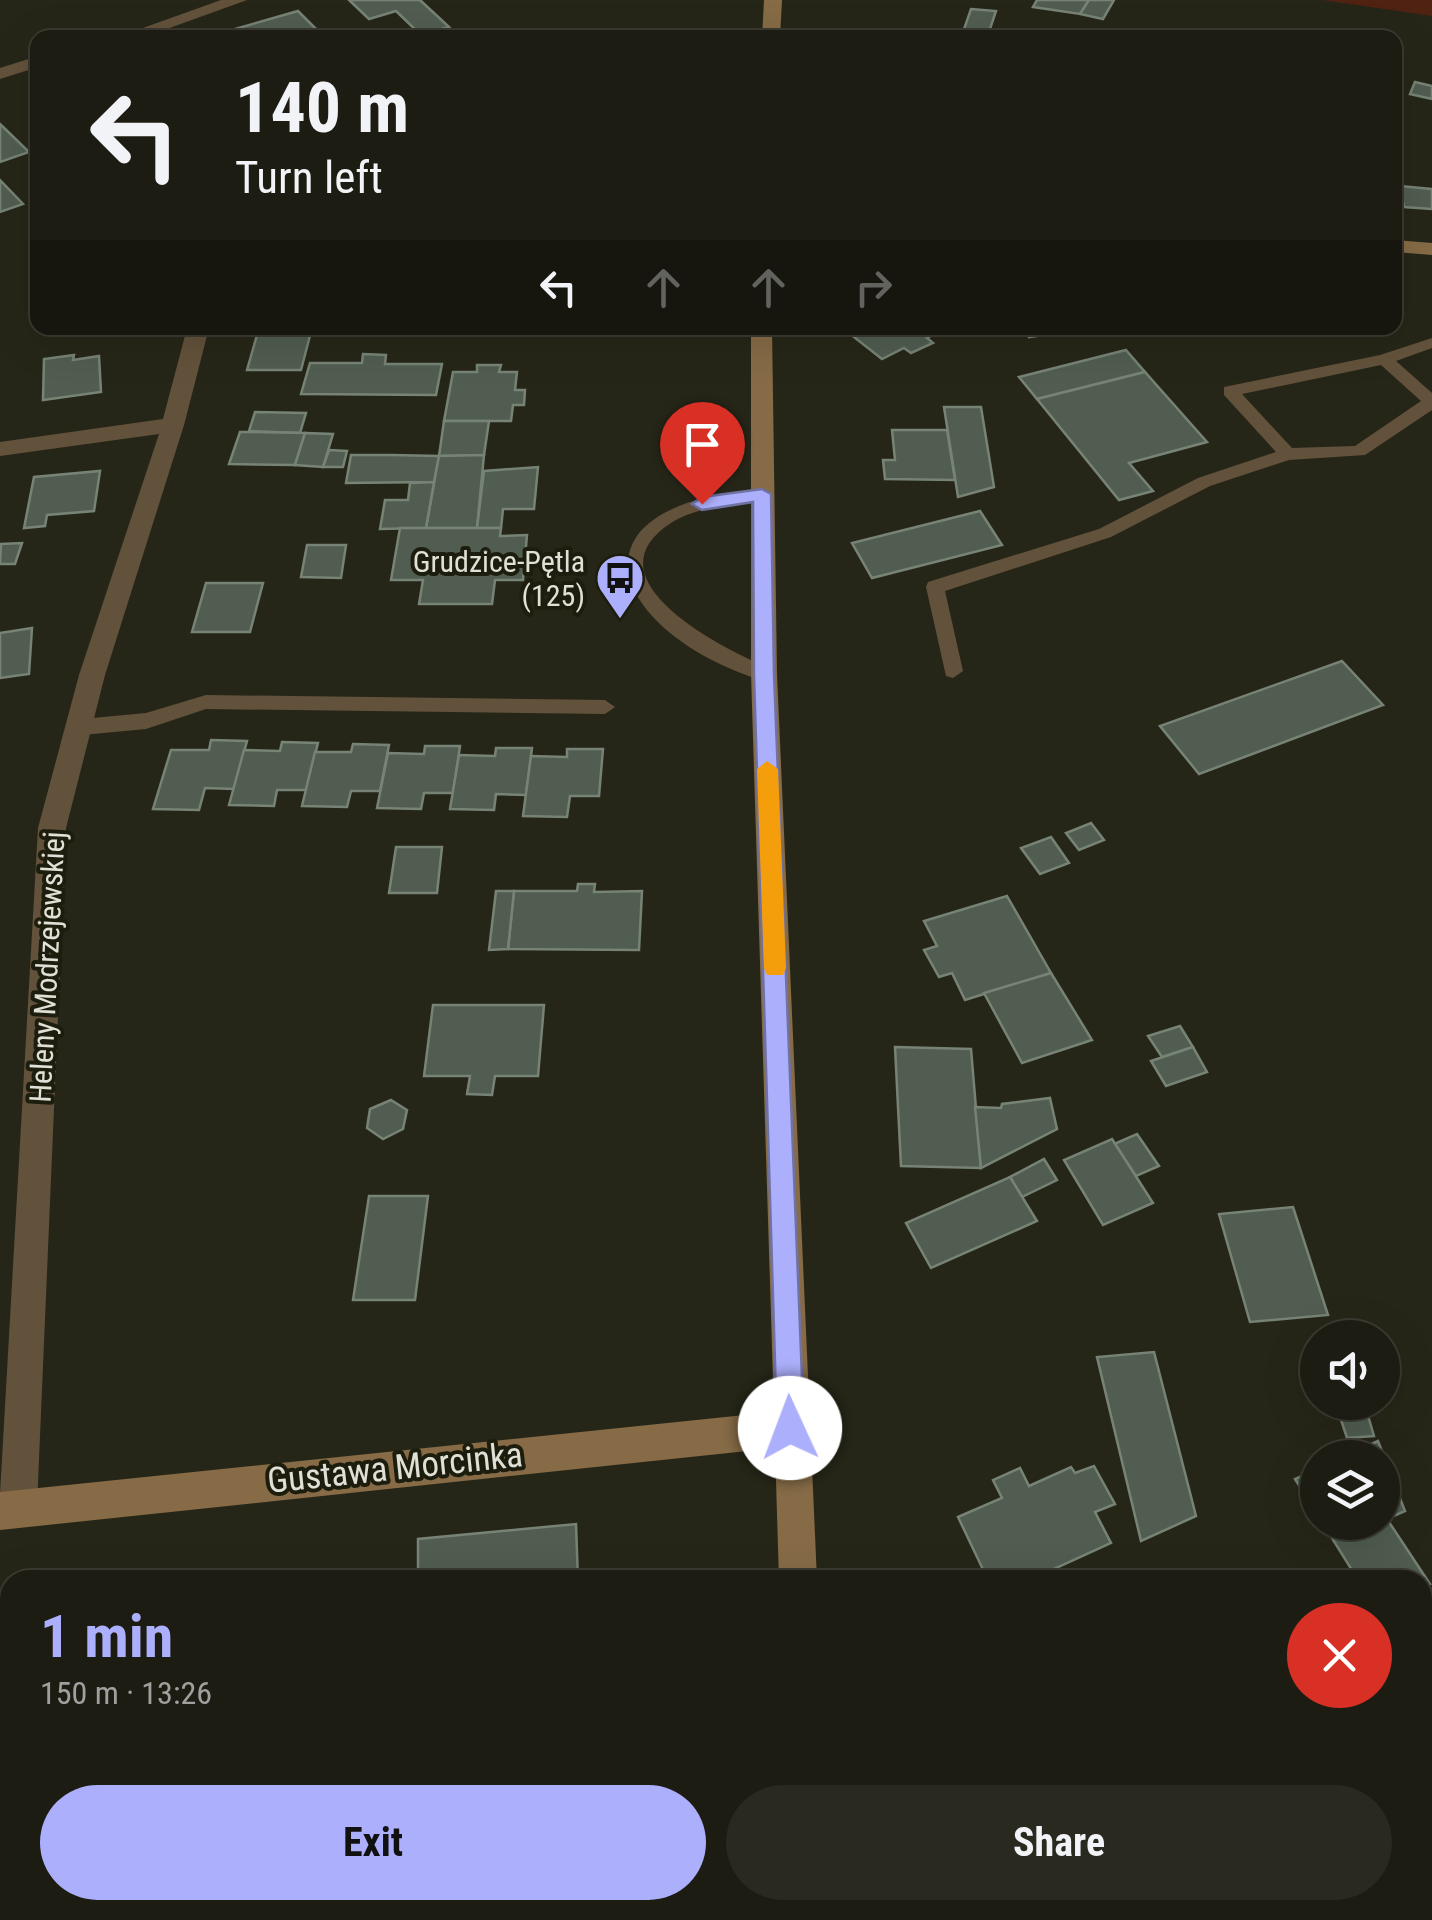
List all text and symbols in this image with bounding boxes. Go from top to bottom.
text: 140 m [235,67,409,149]
icon: left [70,70,200,200]
text: Turn left [235,151,383,204]
icon: left [531,260,586,315]
icon: ahead [636,260,691,315]
icon: ahead [741,260,796,315]
icon: right [846,260,901,315]
pin [660,402,745,505]
icon: arrive [675,417,730,472]
place label: Grudzice-Pętla (125) [413,544,585,613]
bus stop icon: Grudzice-Pętla (125) [594,552,646,620]
street label: Heleny Modrzejewskiej [22,831,72,1103]
map controls [1300,1320,1400,1540]
button: sound [1300,1320,1400,1420]
position arrow [738,1376,842,1480]
street label: Gustawa Morcinka [265,1434,525,1502]
button: layers [1300,1440,1400,1540]
text: 1 min [40,1601,173,1672]
button: close [1287,1603,1392,1708]
text: 150 m · 13:26 [40,1674,212,1712]
button: Exit [40,1785,706,1900]
button: Share [726,1785,1392,1900]

